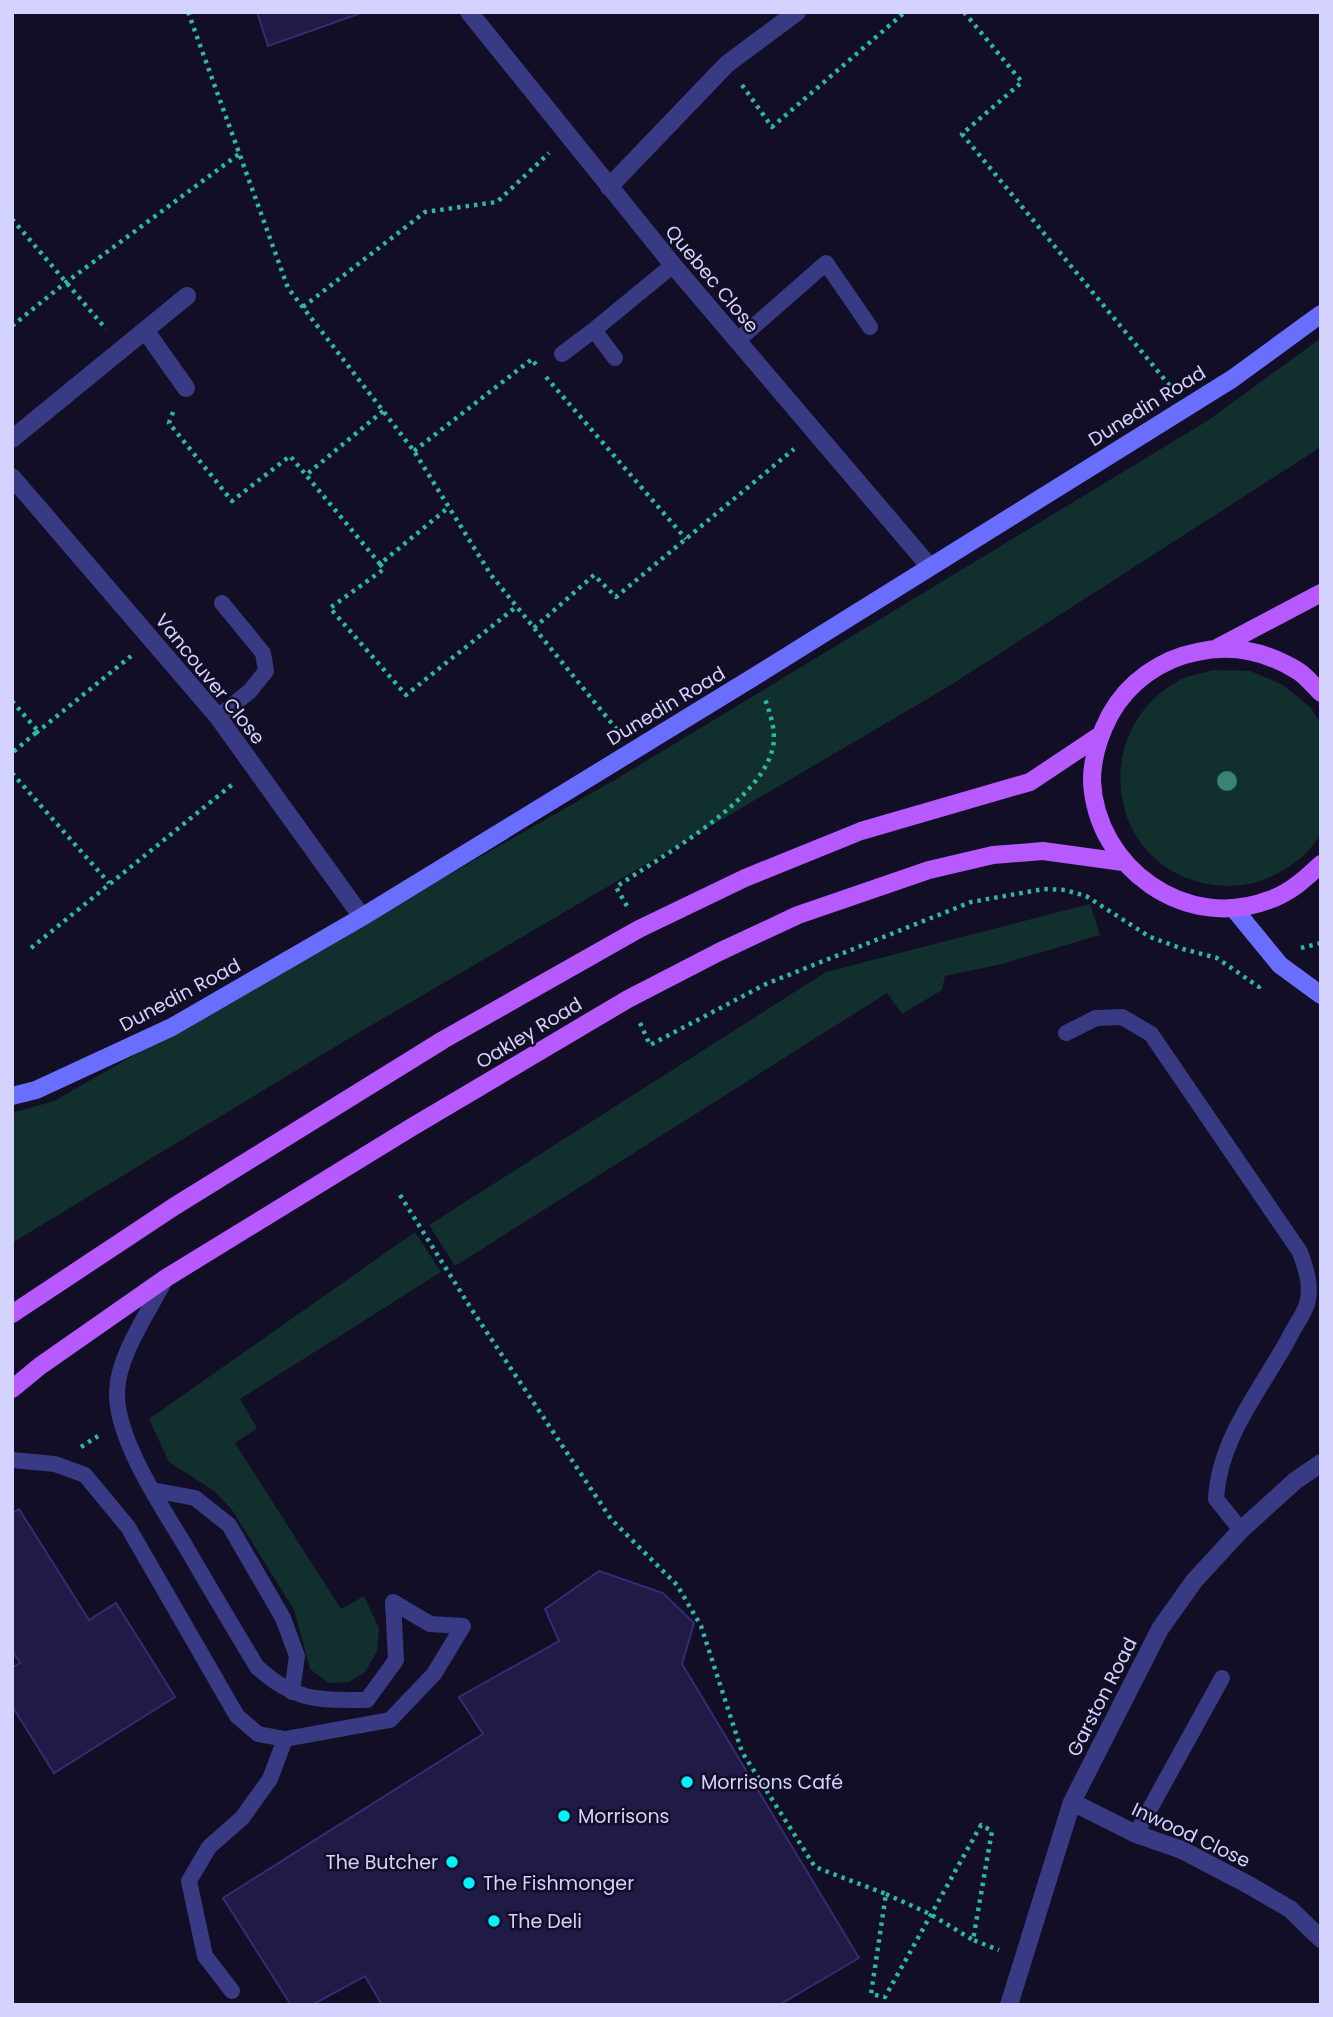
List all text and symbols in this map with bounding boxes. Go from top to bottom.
street label: Quebec Close [659,219,765,339]
street label: Dunedin Road [1083,359,1211,453]
street label: Vancouver Close [149,608,271,750]
street label: Dunedin Road [602,660,730,752]
street label: Dunedin Road [115,952,245,1038]
street label: Oakley Road [471,991,587,1075]
street label: Garston Road [1060,1633,1144,1761]
place label: Morrisons Café [701,1769,843,1796]
marker: Morrisons Café [679,1774,695,1790]
street label: Inwood Close [1127,1796,1255,1874]
place label: Morrisons [578,1803,670,1830]
marker: Morrisons [556,1808,572,1824]
place label: The Butcher [325,1849,438,1876]
marker: The Butcher [444,1854,460,1870]
place label: The Fishmonger [483,1870,634,1897]
marker: The Fishmonger [461,1875,477,1891]
place label: The Deli [508,1908,582,1935]
marker: The Deli [486,1913,502,1929]

